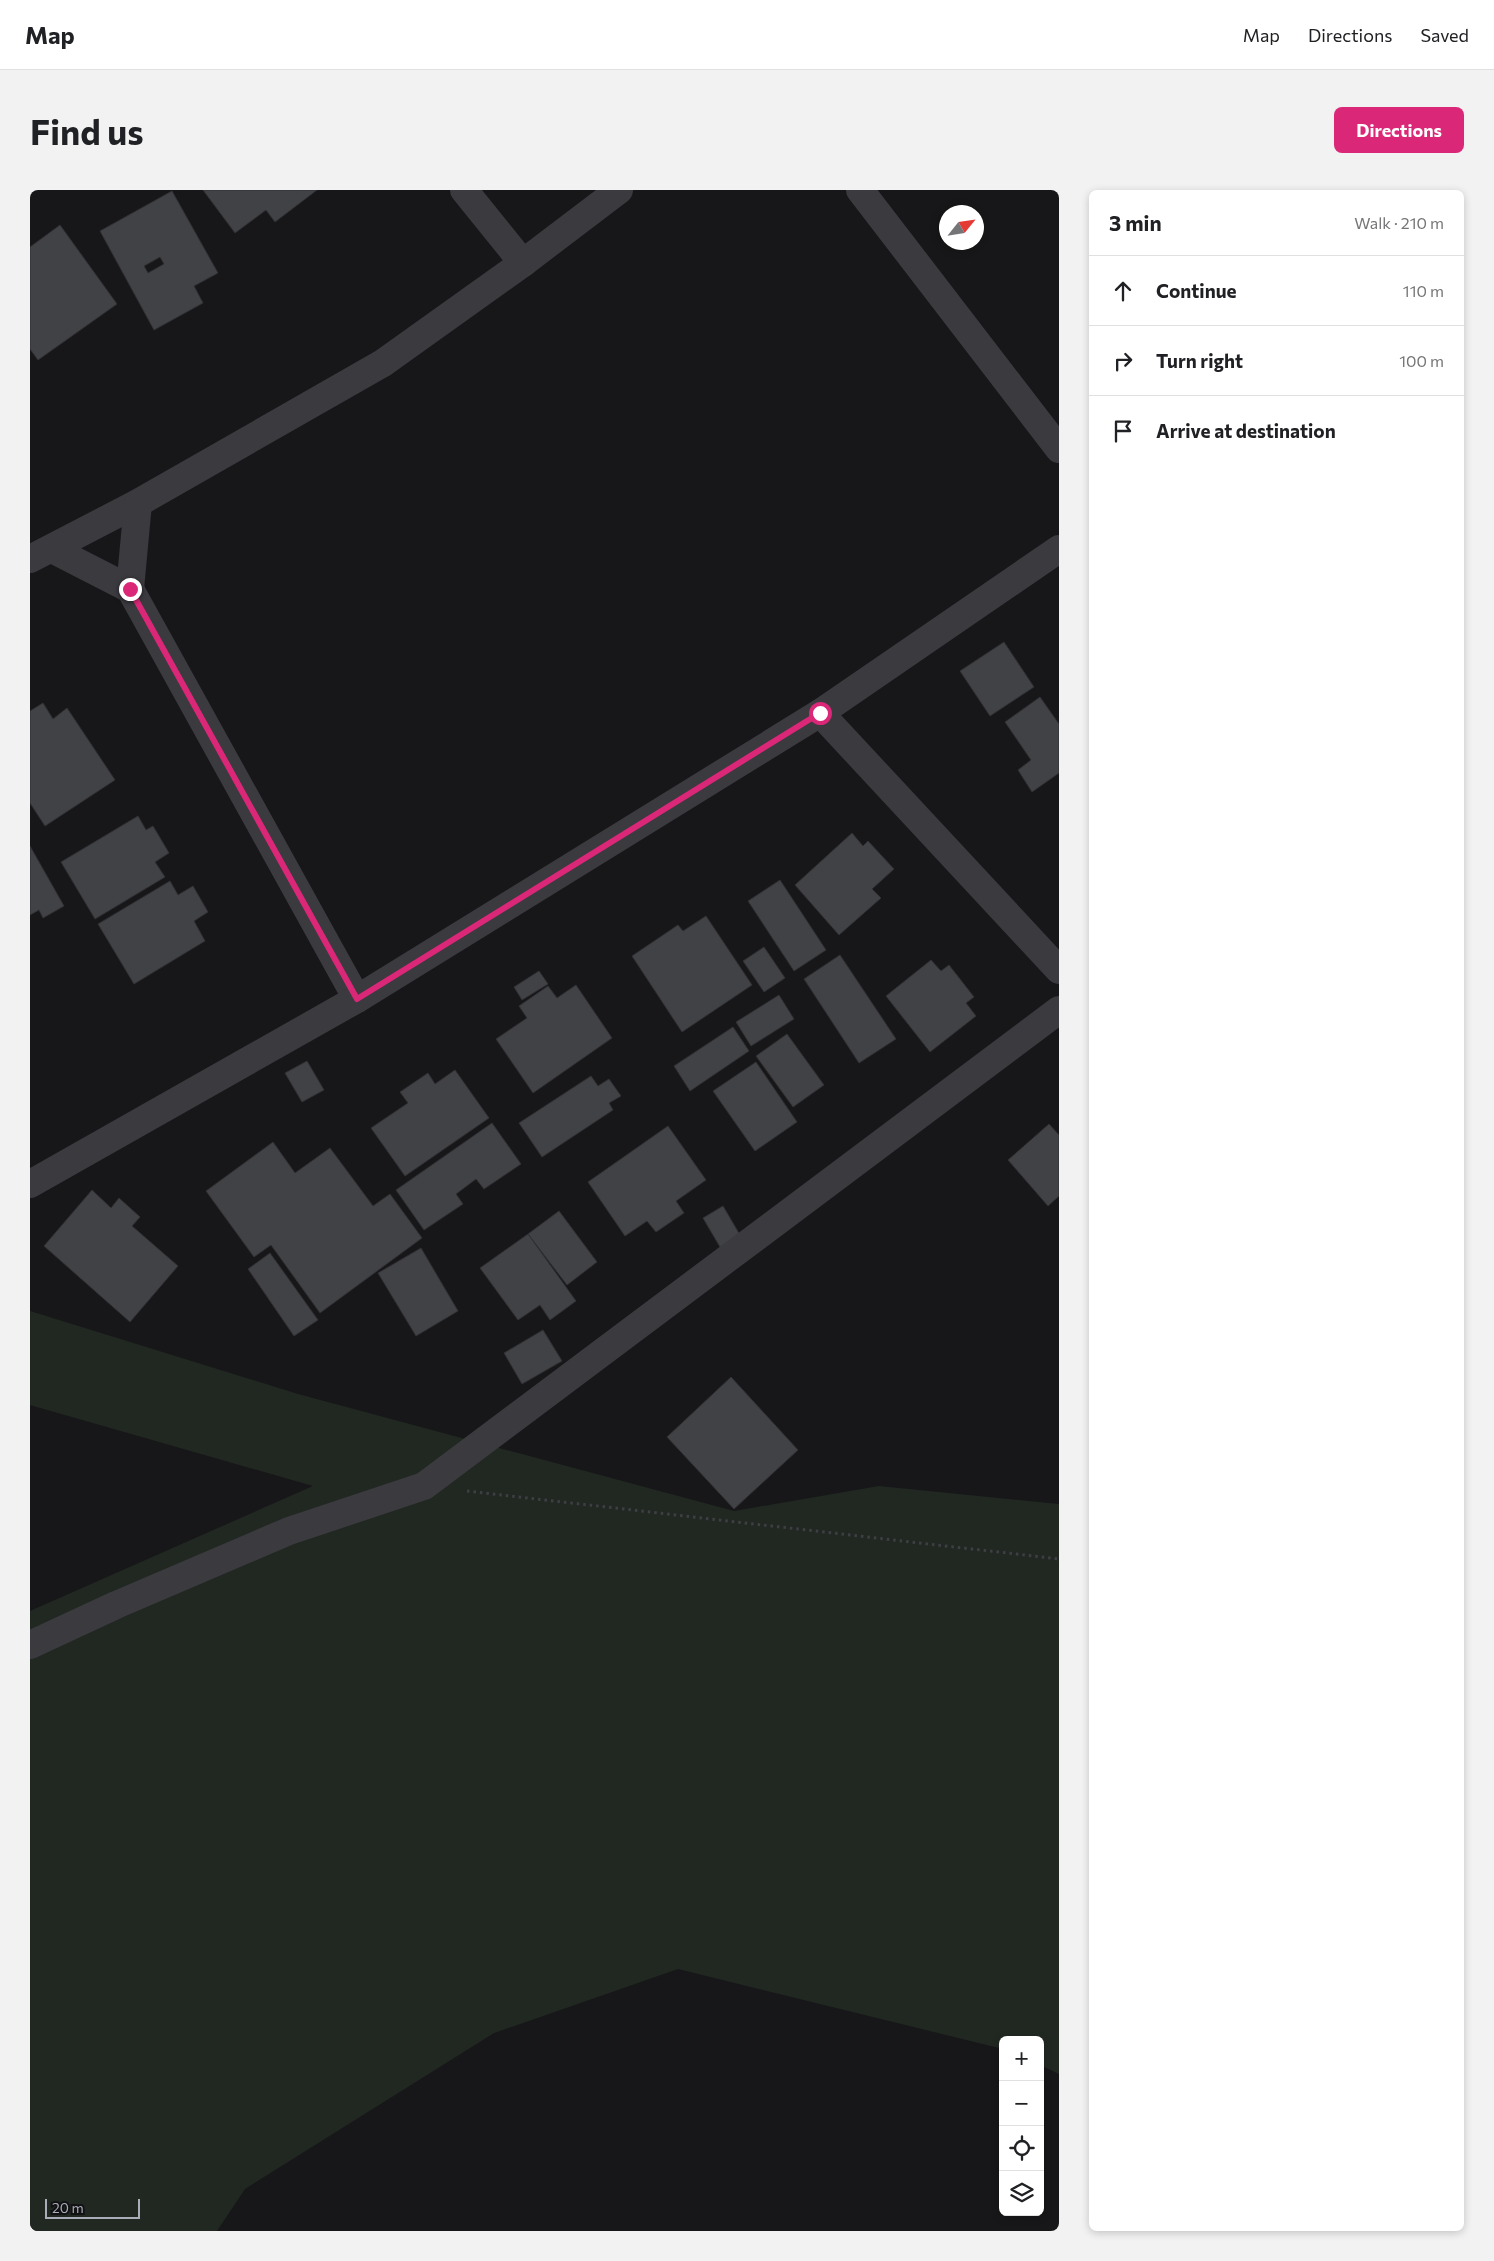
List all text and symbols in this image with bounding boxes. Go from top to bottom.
text: Map [25,20,75,49]
text: Map [1243,24,1280,46]
text: Directions [1308,24,1392,46]
text: Saved [1420,24,1469,46]
button: Directions [1334,107,1464,153]
text: Find us [30,109,144,152]
north arrow [939,205,984,250]
text: 3 min [1109,210,1162,235]
text: Walk · 210 m [1354,213,1444,232]
icon: ahead [1109,277,1137,305]
text: Continue [1156,279,1236,302]
text: 110 m [1403,281,1444,300]
icon: right [1109,347,1137,375]
text: Turn right [1156,349,1243,372]
text: 100 m [1399,351,1444,370]
icon: arrive [1109,417,1137,445]
text: Arrive at destination [1156,419,1336,442]
route end [119,578,142,601]
route start [809,702,832,725]
map controls [999,2036,1044,2216]
button: + [999,2036,1044,2081]
button: − [999,2081,1044,2126]
button: locate [999,2126,1044,2171]
button: layers [999,2171,1044,2216]
scale bar [45,2196,140,2219]
text: 20 m [52,2199,84,2216]

